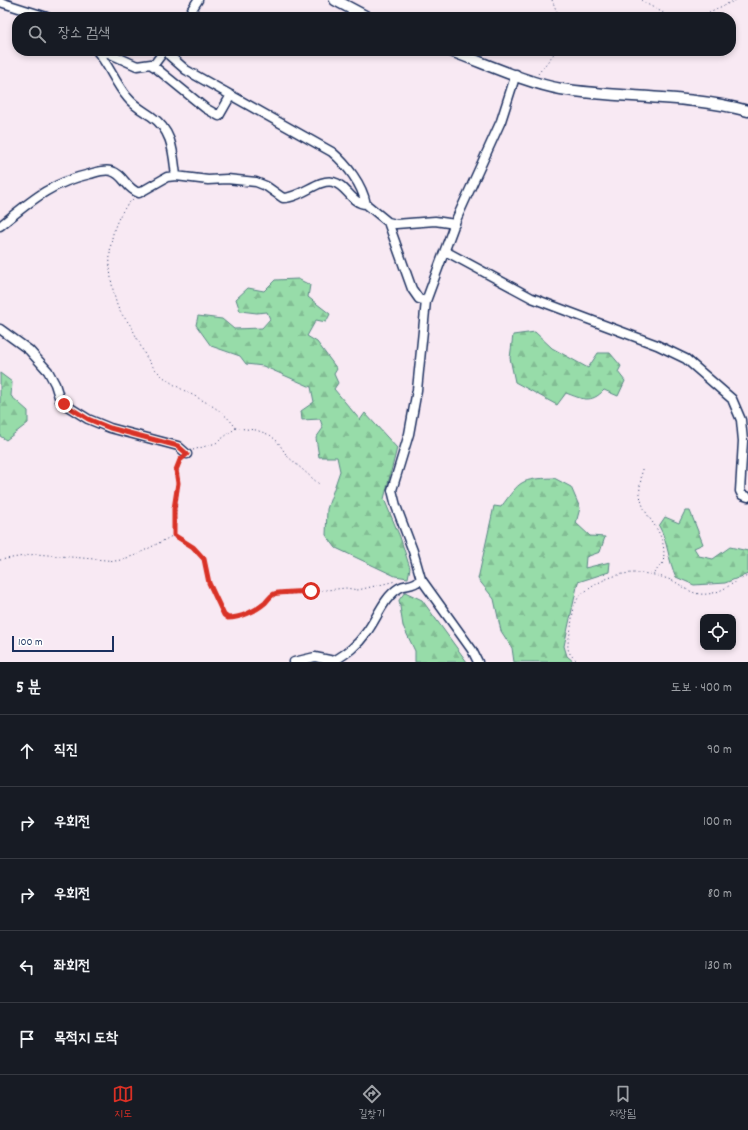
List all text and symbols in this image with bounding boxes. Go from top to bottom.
search box [12,12,736,56]
icon: search [26,23,48,45]
text: 장소 검색 [58,23,110,45]
route end [55,395,73,413]
route start [302,582,320,600]
map controls [700,614,736,650]
button: locate [700,614,736,650]
scale bar [12,634,114,653]
text: 100 m [18,635,42,651]
text: 5 분 [16,677,41,701]
text: 도보 · 400 m [671,679,732,698]
icon: ahead [16,740,38,762]
text: 직진 [54,740,78,762]
text: 90 m [707,741,732,760]
icon: right [16,812,38,834]
text: 우회전 [54,812,90,834]
text: 100 m [703,813,732,832]
icon: right [16,884,38,906]
text: 우회전 [54,884,90,906]
text: 80 m [708,885,732,904]
icon: left [16,956,38,978]
text: 좌회전 [54,956,90,978]
text: 130 m [704,957,732,976]
icon: arrive [16,1028,38,1050]
text: 목적지 도착 [54,1028,118,1050]
tab: 지도 [112,1083,134,1123]
tab: 길찾기 [358,1083,385,1123]
tab: 저장됨 [609,1083,636,1123]

